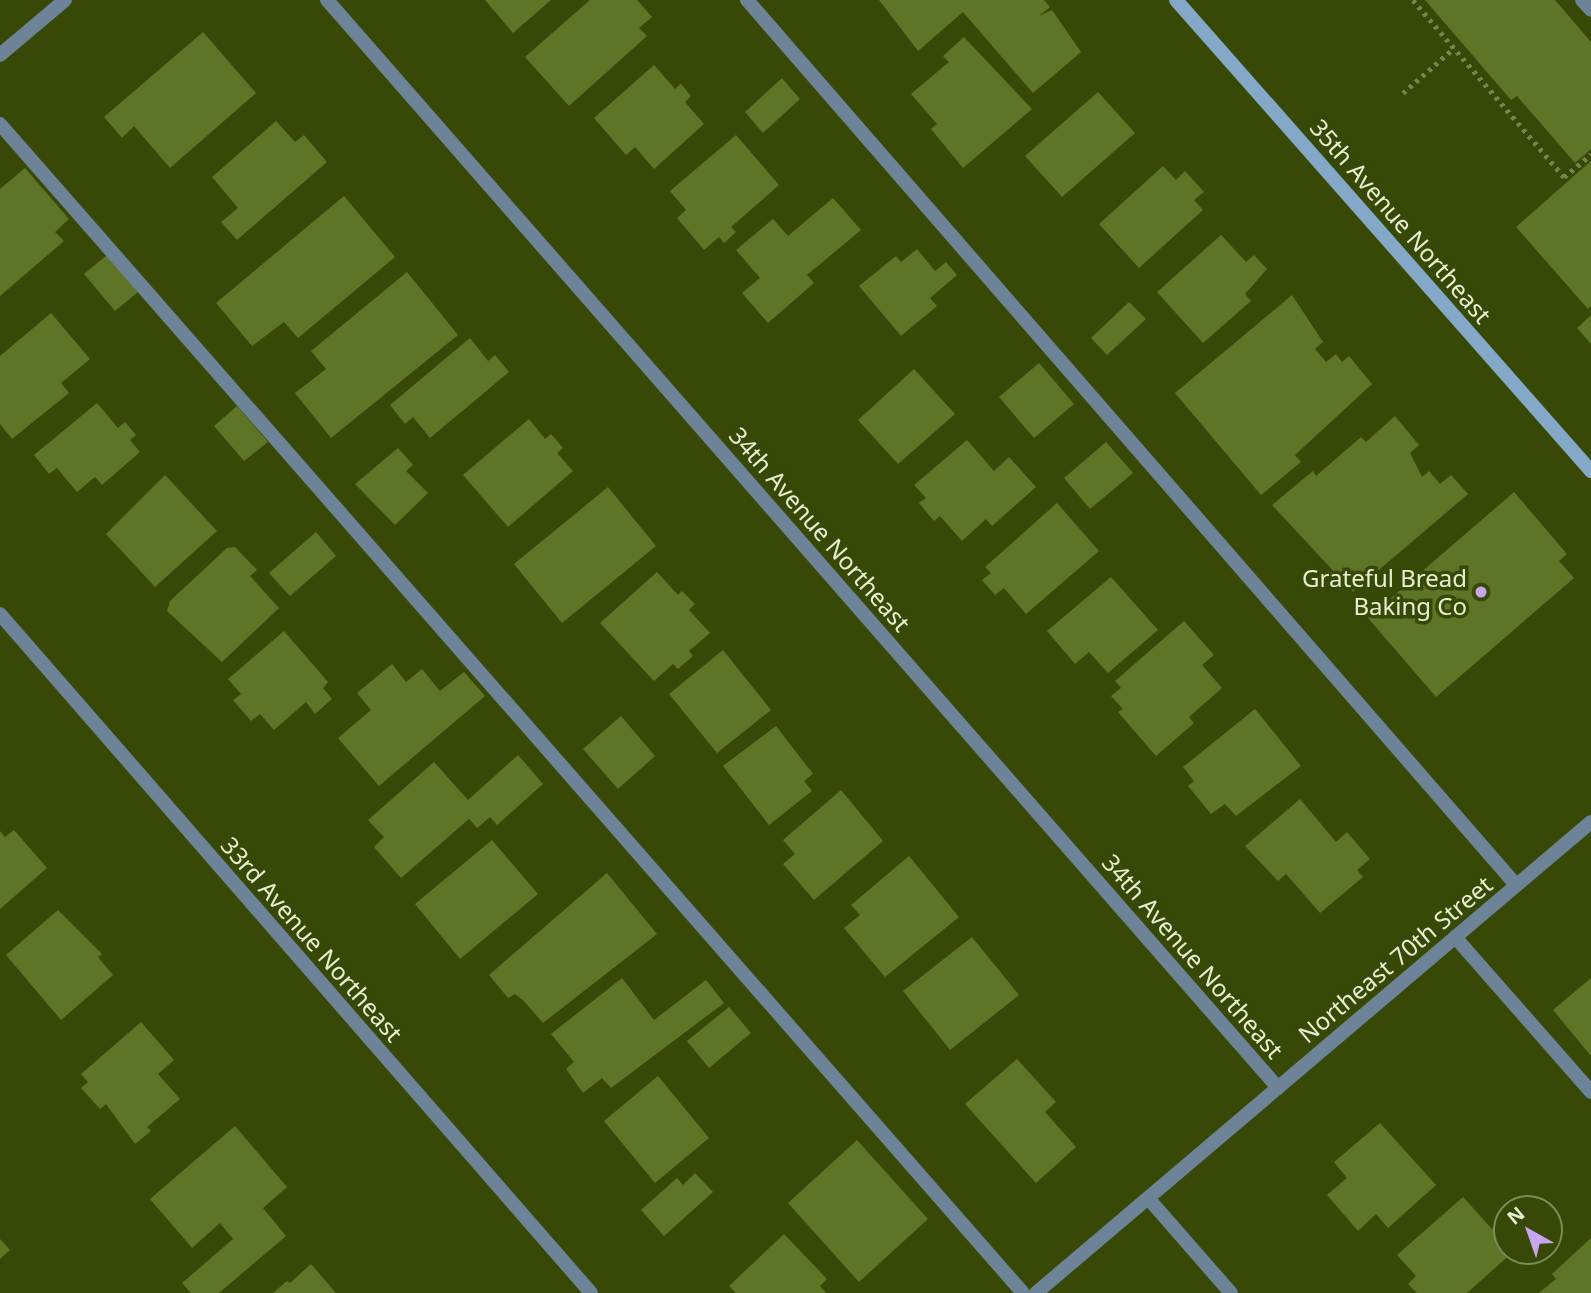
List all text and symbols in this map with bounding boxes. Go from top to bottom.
street label: 35th Avenue Northeast [1305,113,1497,329]
street label: 34th Avenue Northeast [724,421,916,637]
place label: Grateful Bread Baking Co [1302,564,1467,620]
marker: Grateful Bread Baking Co [1473,584,1489,600]
street label: 33rd Avenue Northeast [215,831,409,1047]
street label: 34th Avenue Northeast [1097,848,1289,1064]
street label: Northeast 70th Street [1292,870,1498,1048]
north arrow [1493,1195,1563,1265]
text: N [1502,1201,1530,1230]

